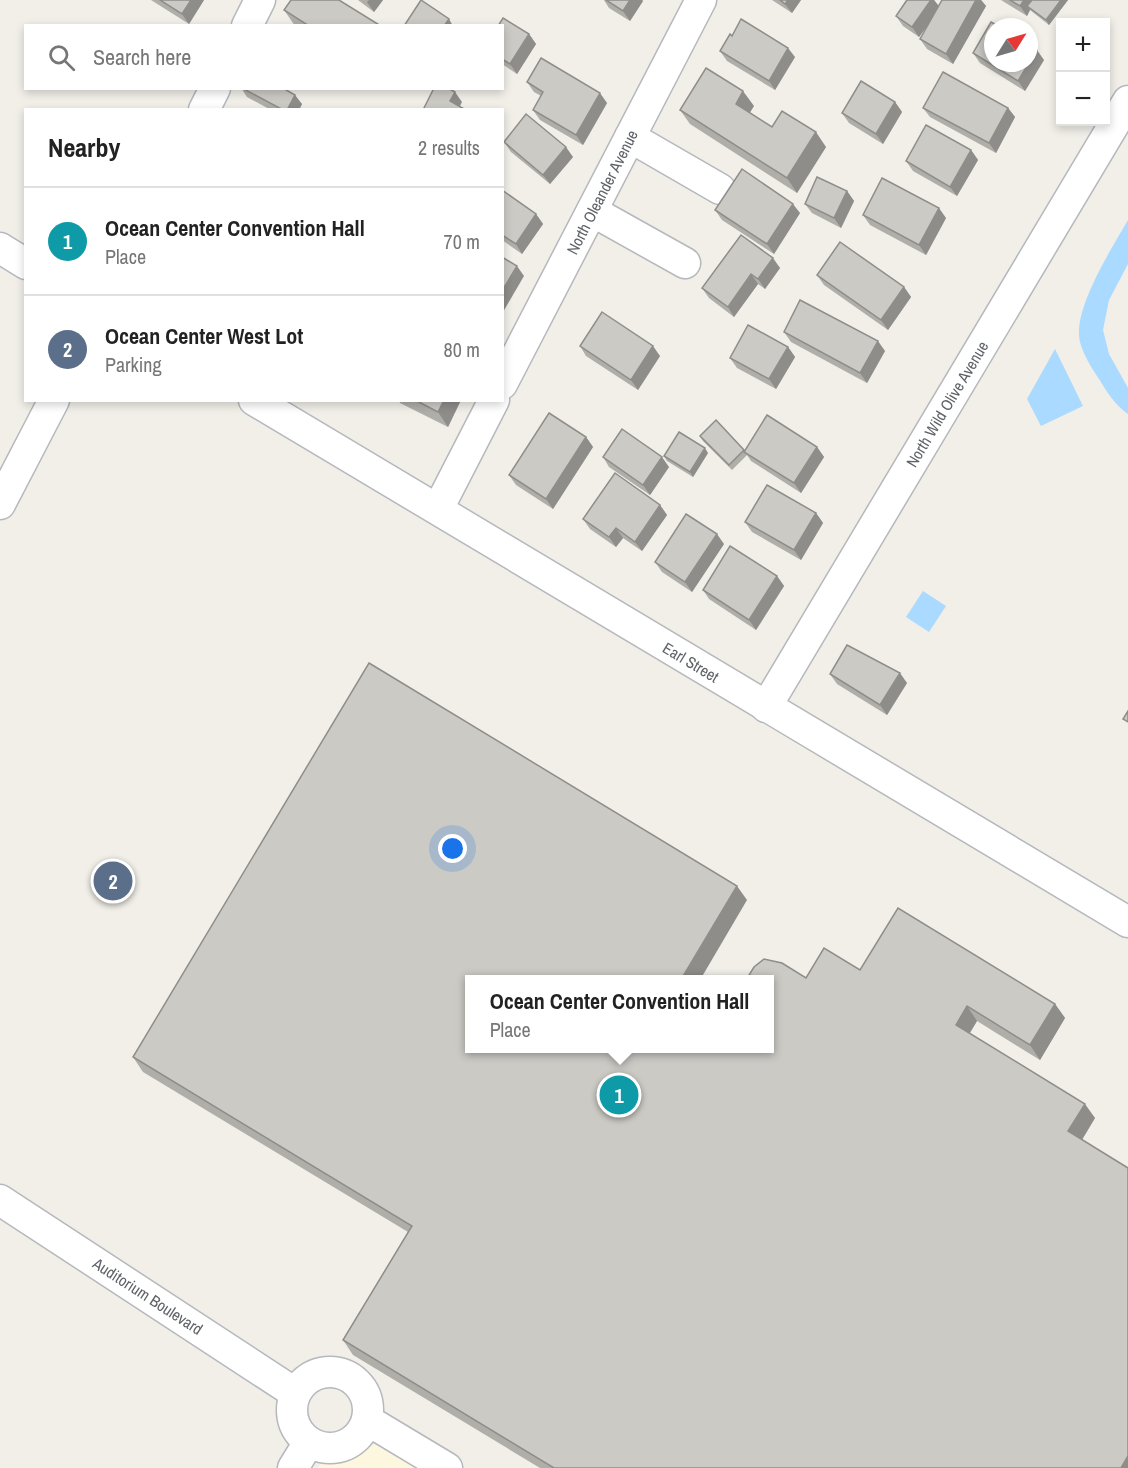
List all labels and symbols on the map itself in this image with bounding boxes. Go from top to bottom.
north arrow [984,18,1038,72]
street label: North Oleander Avenue [561,126,643,258]
street label: North Wild Olive Avenue [901,337,993,471]
street label: Earl Street [659,637,724,688]
your location [438,834,467,863]
pin: 2 [94,858,132,904]
pin: 1 [600,1072,638,1118]
street label: Auditorium Boulevard [88,1252,207,1340]

